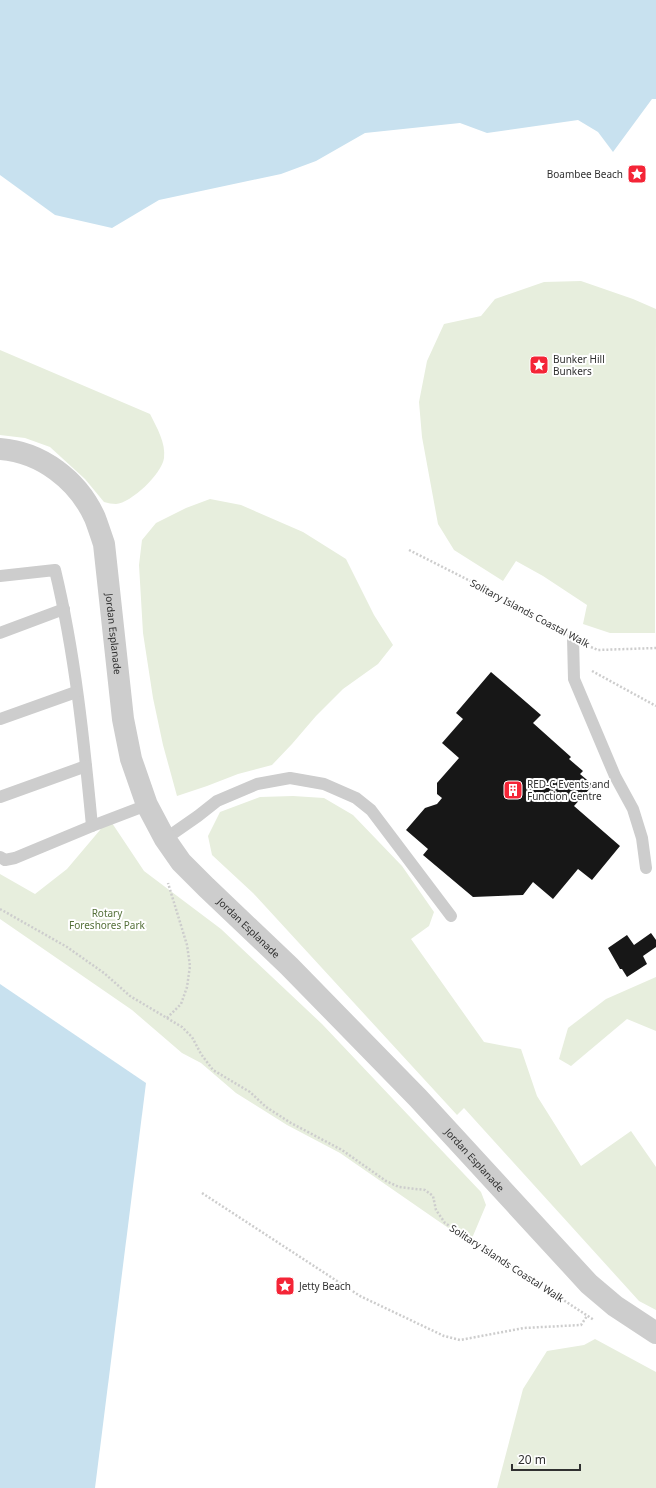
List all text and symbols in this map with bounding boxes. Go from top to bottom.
place icon: Boambee Beach [626,163,648,185]
place label: Boambee Beach [547,167,623,181]
place label: Bunker Hill Bunkers [553,352,605,378]
place icon: Bunker Hill Bunkers [528,354,550,376]
street label: Solitary Islands Coastal Walk [468,575,593,651]
street label: Jordan Esplanade [102,592,125,676]
place label: RED-C Events and Function Centre [527,777,610,803]
building icon: RED-C Events and Function Centre [502,779,524,801]
street label: Jordan Esplanade [214,894,283,961]
park label: Rotary Foreshores Park [69,906,146,932]
street label: Jordan Esplanade [441,1124,508,1195]
street label: Solitary Islands Coastal Walk [447,1221,567,1306]
place icon: Jetty Beach [274,1275,296,1297]
place label: Jetty Beach [298,1279,351,1293]
scale bar [512,1446,580,1472]
text: 20 m [518,1451,546,1468]

